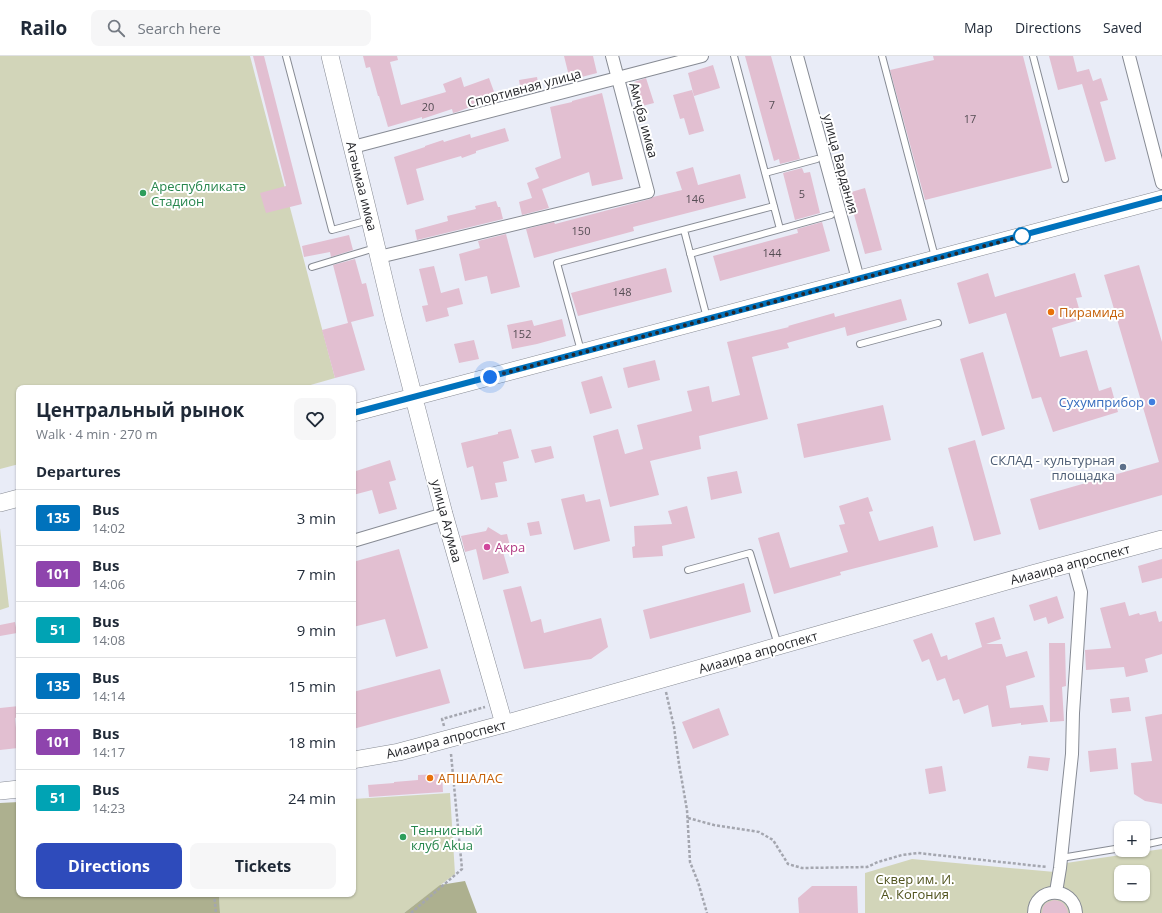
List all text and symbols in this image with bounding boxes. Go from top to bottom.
search box [91,10,371,46]
text: Railo [20,15,67,41]
icon: search [105,17,127,39]
text: Search here [137,18,221,38]
text: Map [964,18,993,37]
text: Directions [1015,18,1081,37]
text: Saved [1103,18,1142,37]
street label: Спортивная улица [465,64,583,112]
street label: Амҷба имҩа [625,80,663,160]
house number: 7 [769,97,775,112]
house number: 20 [422,99,434,114]
house number: 17 [964,111,976,126]
street label: улица Вардания [819,112,863,216]
street label: Агәымаа имҩа [342,139,382,233]
place label: Ареспубликатә Стадион [151,177,246,210]
house number: 5 [799,186,805,201]
marker: Ареспубликатә Стадион [138,188,148,198]
house number: 146 [686,191,704,206]
house number: 150 [572,223,590,238]
unlabelled marker [1013,227,1031,245]
house number: 144 [763,245,782,260]
house number: 148 [613,284,631,299]
place label: Пирамида [1059,303,1124,321]
marker: Пирамида [1046,307,1056,317]
house number: 152 [513,326,531,341]
your location [480,367,500,387]
place label: Сухумприбор [1059,393,1144,411]
text: Центральный рынок [36,397,244,423]
marker: Сухумприбор [1147,397,1157,407]
button: heart [294,398,336,440]
text: Walk · 4 min · 270 m [36,425,158,443]
place label: СКЛАД - культурная площадка [990,451,1115,484]
text: Departures [36,461,121,481]
marker: СКЛАД - культурная площадка [1118,462,1128,472]
street label: улица Агумаа [427,477,467,565]
text: Bus [92,499,119,519]
text: 135 [46,508,70,527]
text: 3 min [297,508,336,528]
text: 14:02 [92,519,125,537]
place label: Акра [495,538,525,556]
street label: Аиааира апроспект [1008,539,1132,589]
marker: Акра [482,542,492,552]
text: Bus [92,555,119,575]
text: 101 [46,564,70,583]
text: 7 min [297,564,336,584]
text: 14:06 [92,575,125,593]
text: Bus [92,611,119,631]
text: 51 [50,620,66,639]
text: 9 min [297,620,336,640]
street label: Аиааира апроспект [696,626,820,678]
text: 14:08 [92,631,125,649]
text: Bus [92,667,119,687]
text: 135 [46,676,70,695]
text: 15 min [288,676,336,696]
text: 14:14 [92,687,125,705]
street label: Аиааира апроспект [384,715,508,763]
text: Bus [92,723,119,743]
text: 101 [46,732,70,751]
text: 18 min [288,732,336,752]
text: 14:17 [92,743,125,761]
place label: АПШАЛАС [438,769,503,787]
marker: АПШАЛАС [425,773,435,783]
text: Bus [92,779,119,799]
text: 51 [50,788,66,807]
text: 24 min [288,788,336,808]
text: 14:23 [92,799,125,817]
place label: Теннисный клуб Akua [411,821,483,854]
map controls [1114,821,1150,901]
button: + [1114,821,1150,857]
marker: Теннисный клуб Akua [398,832,408,842]
button: Directions [36,843,182,889]
button: Tickets [190,843,336,889]
button: − [1114,865,1150,901]
park label: Сквер им. И. А. Когония [876,870,954,903]

